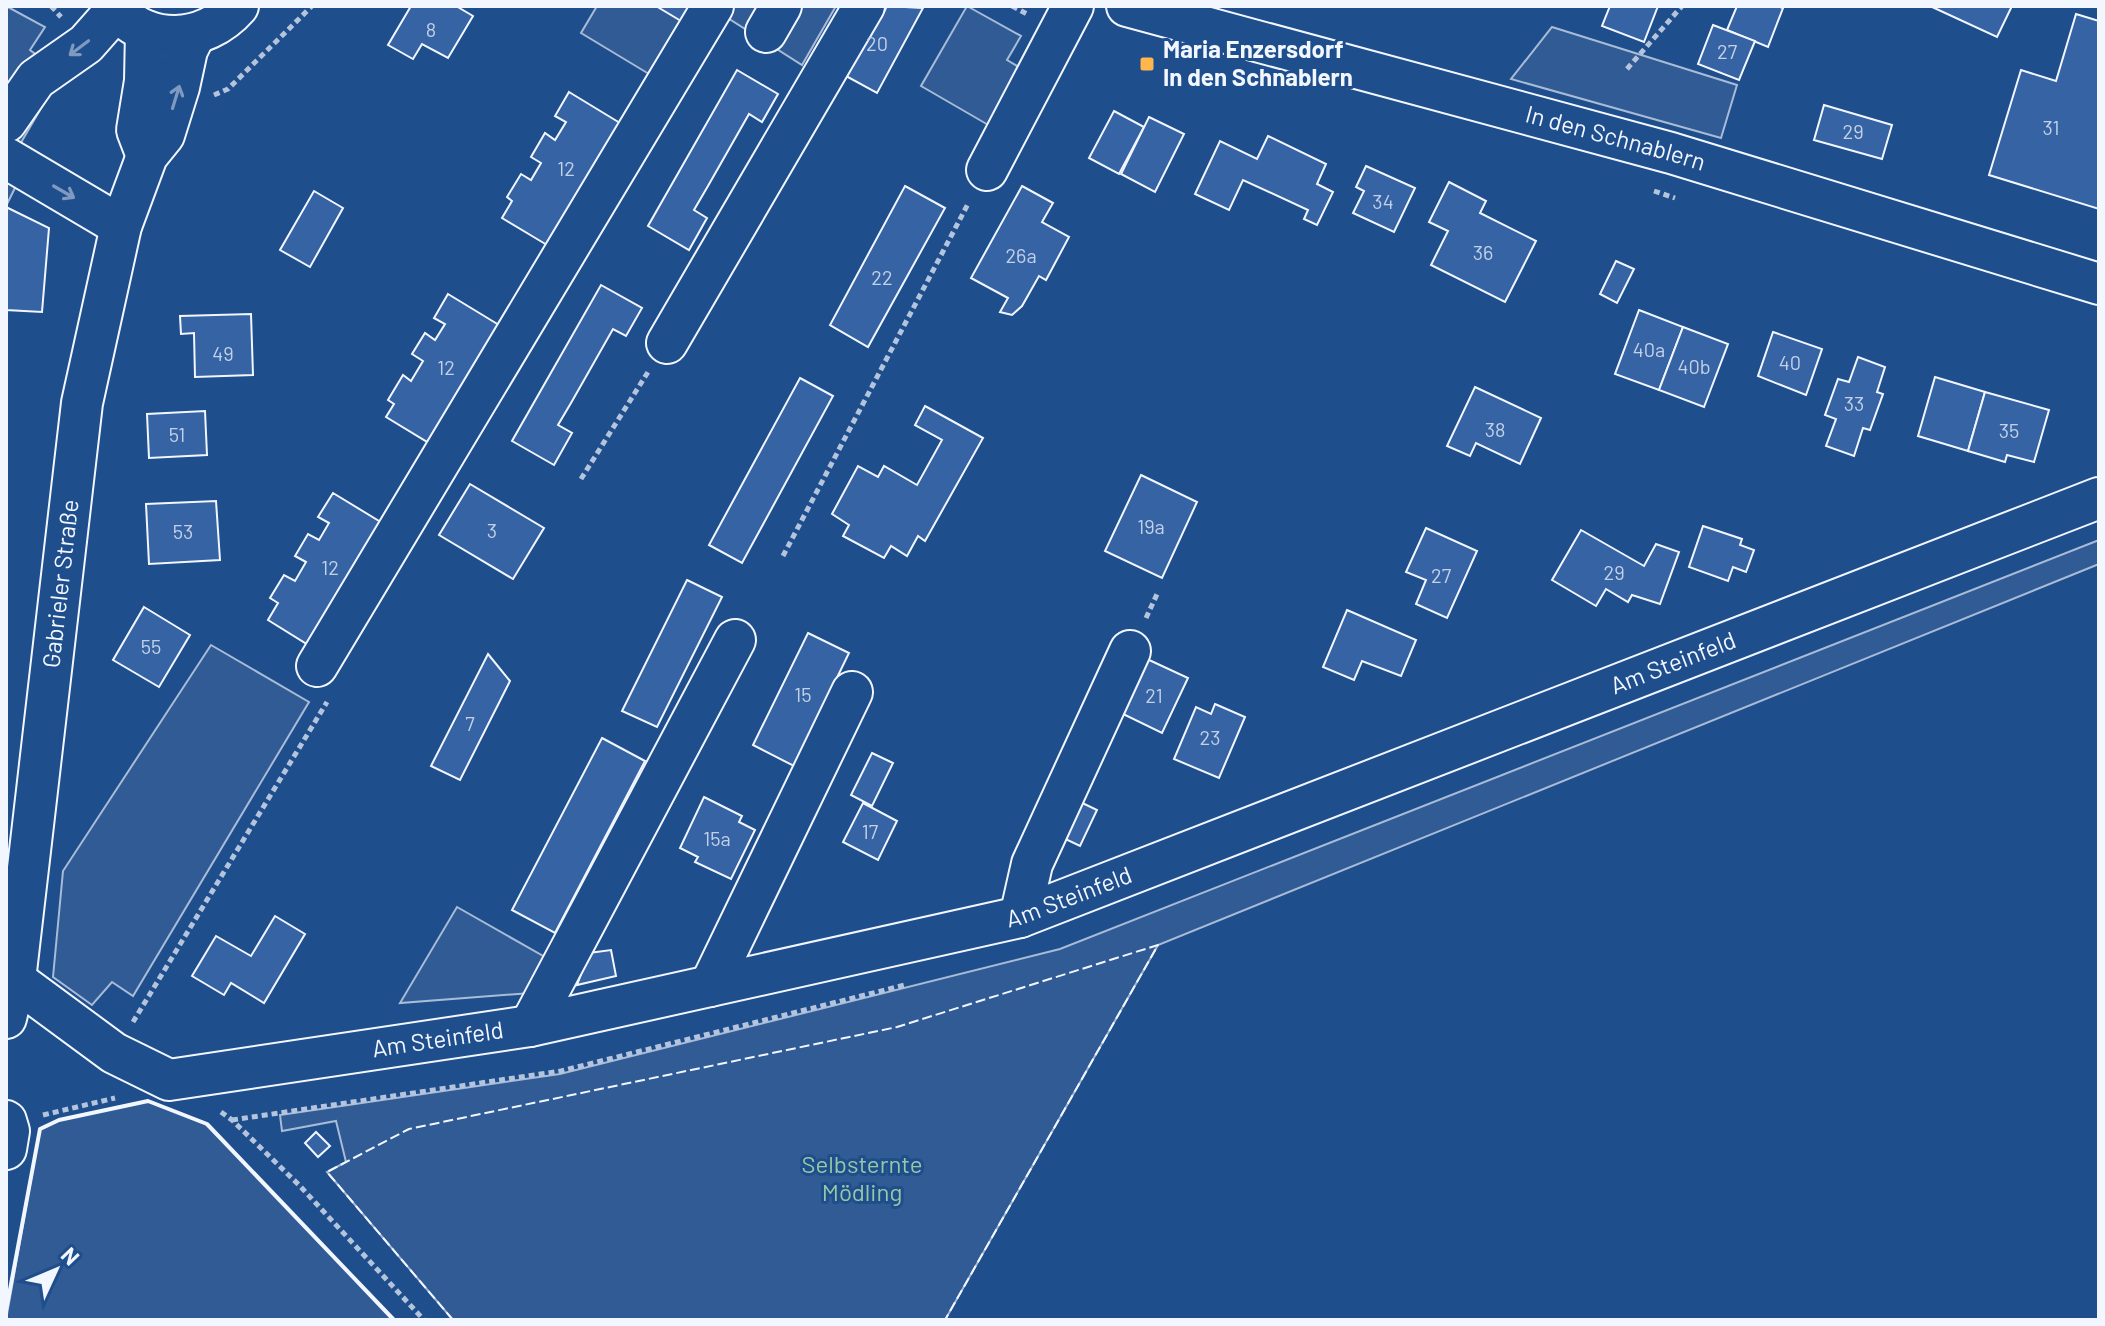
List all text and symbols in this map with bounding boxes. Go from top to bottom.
house number: 8 [426,17,436,41]
house number: 20 [866,31,888,55]
place label: Maria Enzersdorf In den Schnablern [1163,34,1353,91]
house number: 27 [1717,39,1738,63]
one-way arrow [69,40,90,57]
marker: Maria Enzersdorf In den Schnablern [1138,55,1156,73]
one-way arrow [169,85,184,111]
street label: In den Schnablern [1523,98,1709,176]
house number: 31 [2042,115,2060,139]
house number: 29 [1842,119,1864,143]
house number: 12 [557,156,575,180]
one-way arrow [52,184,75,200]
house number: 34 [1372,189,1394,213]
house number: 36 [1473,240,1493,264]
house number: 26a [1005,243,1037,267]
house number: 22 [871,265,893,289]
house number: 40a [1633,337,1665,361]
house number: 49 [212,341,234,365]
house number: 40 [1779,350,1801,374]
house number: 40b [1677,354,1711,378]
house number: 12 [437,355,455,379]
house number: 33 [1844,391,1864,415]
house number: 38 [1485,417,1505,441]
house number: 35 [1999,418,2019,442]
house number: 51 [169,422,185,446]
street label: Gabrieler Straße [35,498,84,669]
house number: 19a [1137,514,1165,538]
house number: 3 [487,518,497,542]
house number: 53 [173,519,193,543]
house number: 12 [321,555,339,579]
house number: 29 [1603,560,1625,584]
house number: 27 [1431,563,1452,587]
street label: Am Steinfeld [1606,624,1740,699]
house number: 55 [141,634,161,658]
house number: 15 [794,682,812,706]
house number: 21 [1145,683,1163,707]
house number: 7 [465,711,475,735]
house number: 23 [1200,725,1220,749]
house number: 17 [862,819,879,843]
house number: 15a [703,826,731,850]
street label: Am Steinfeld [1003,859,1136,933]
street label: Am Steinfeld [370,1014,505,1062]
park label: Selbsternte Mödling [802,1149,922,1206]
north arrow [16,1230,96,1310]
text: N [57,1241,86,1270]

